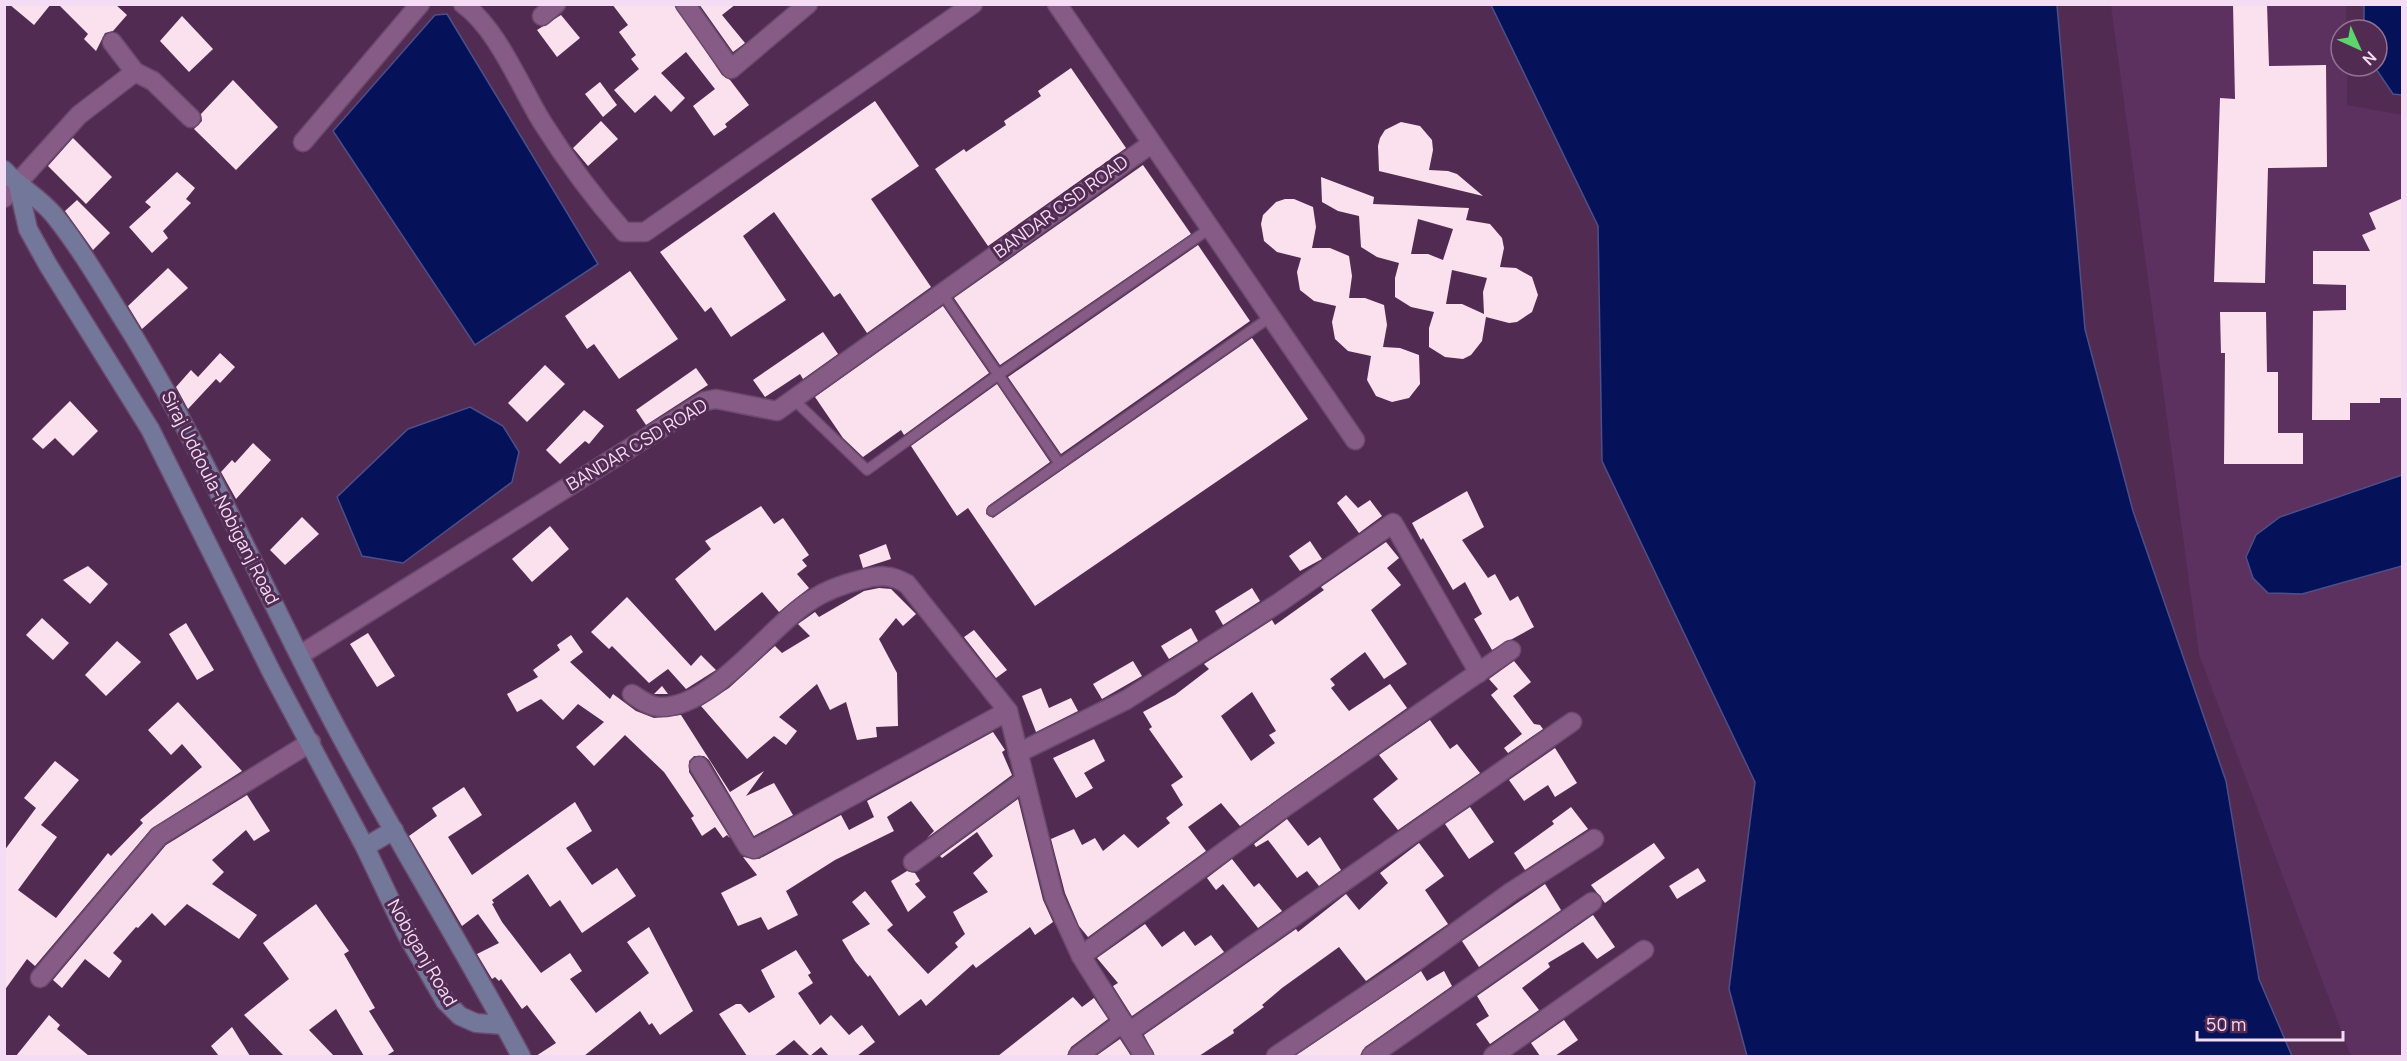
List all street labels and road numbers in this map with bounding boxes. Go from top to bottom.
street label: BANDAR CSD ROAD [988,149,1132,263]
street label: Siraj Uddoula-Nobiganj Road [157,387,285,608]
street label: BANDAR CSD ROAD [561,393,711,496]
street label: Nobiganj Road [382,895,463,1010]

